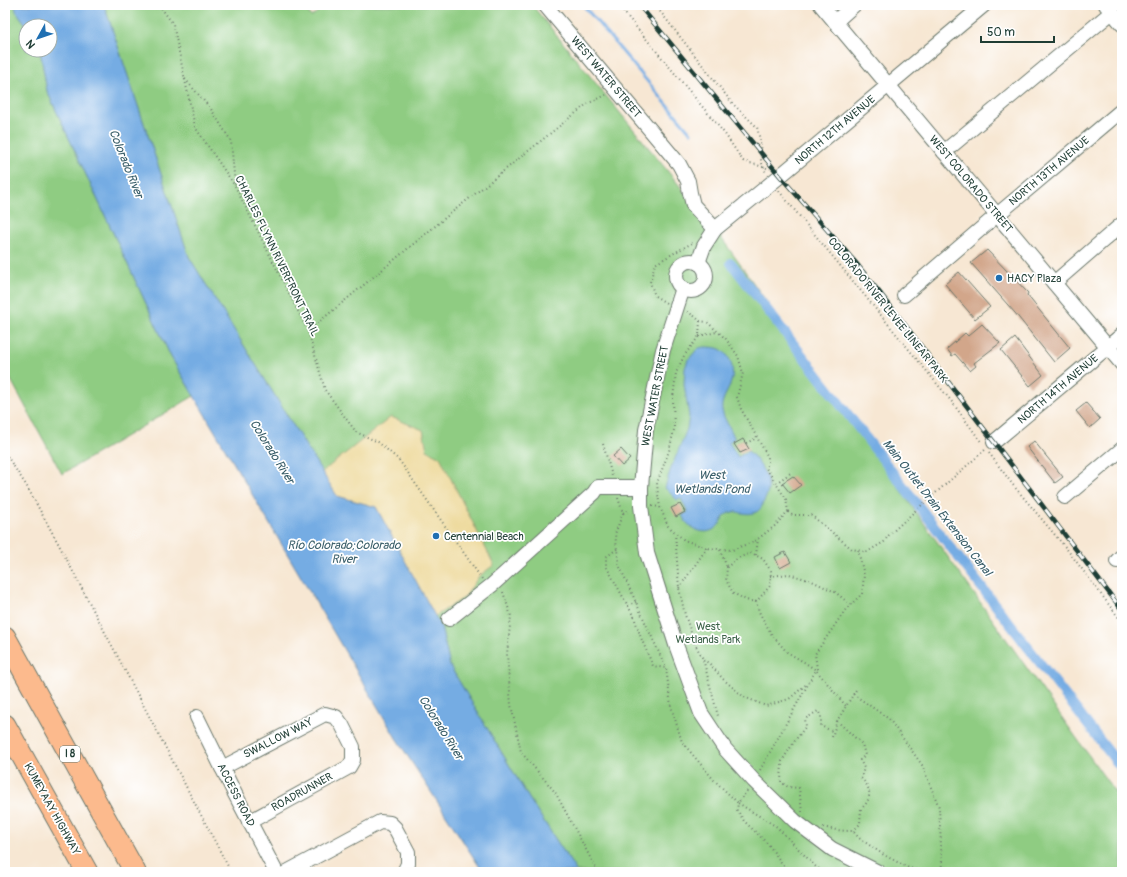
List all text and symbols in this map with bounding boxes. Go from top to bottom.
north arrow [18,18,58,58]
scale bar [981,18,1054,44]
text: 50 m [987,25,1015,40]
street label: WEST WATER STREET [568,34,644,120]
text: N [23,37,38,51]
street label: NORTH 12TH AVENUE [792,92,878,167]
water label: Colorado River [105,127,147,202]
street label: WEST COLORADO STREET [927,133,1015,235]
street label: NORTH 13TH AVENUE [1006,133,1092,208]
street label: CHARLES FLYNN RIVERFRONT TRAIL [232,173,322,339]
street label: COLORADO RIVER LEVEE LINEAR PARK [826,235,951,385]
place label: HACY Plaza [1007,272,1061,285]
marker: HACY Plaza [994,273,1004,283]
street label: WEST WATER STREET [639,345,671,447]
street label: NORTH 14TH AVENUE [1015,351,1101,426]
water label: Colorado River [246,417,299,488]
water label: Main Outlet Drain Extension Canal [879,437,996,580]
water label: West Wetlands Pond [674,468,752,497]
place label: Centennial Beach [444,530,524,543]
marker: Centennial Beach [431,531,441,541]
water label: Río Colorado;Colorado River [288,538,402,567]
park label: West Wetlands Park [676,620,741,646]
water label: Colorado River [415,693,468,764]
street label: SWALLOW WAY [241,715,315,761]
road number: I 8 [60,746,80,762]
street label: KUMEYAAY HIGHWAY [21,761,83,858]
street label: ACCESS ROAD [215,761,258,829]
street label: ROADRUNNER [269,770,335,814]

